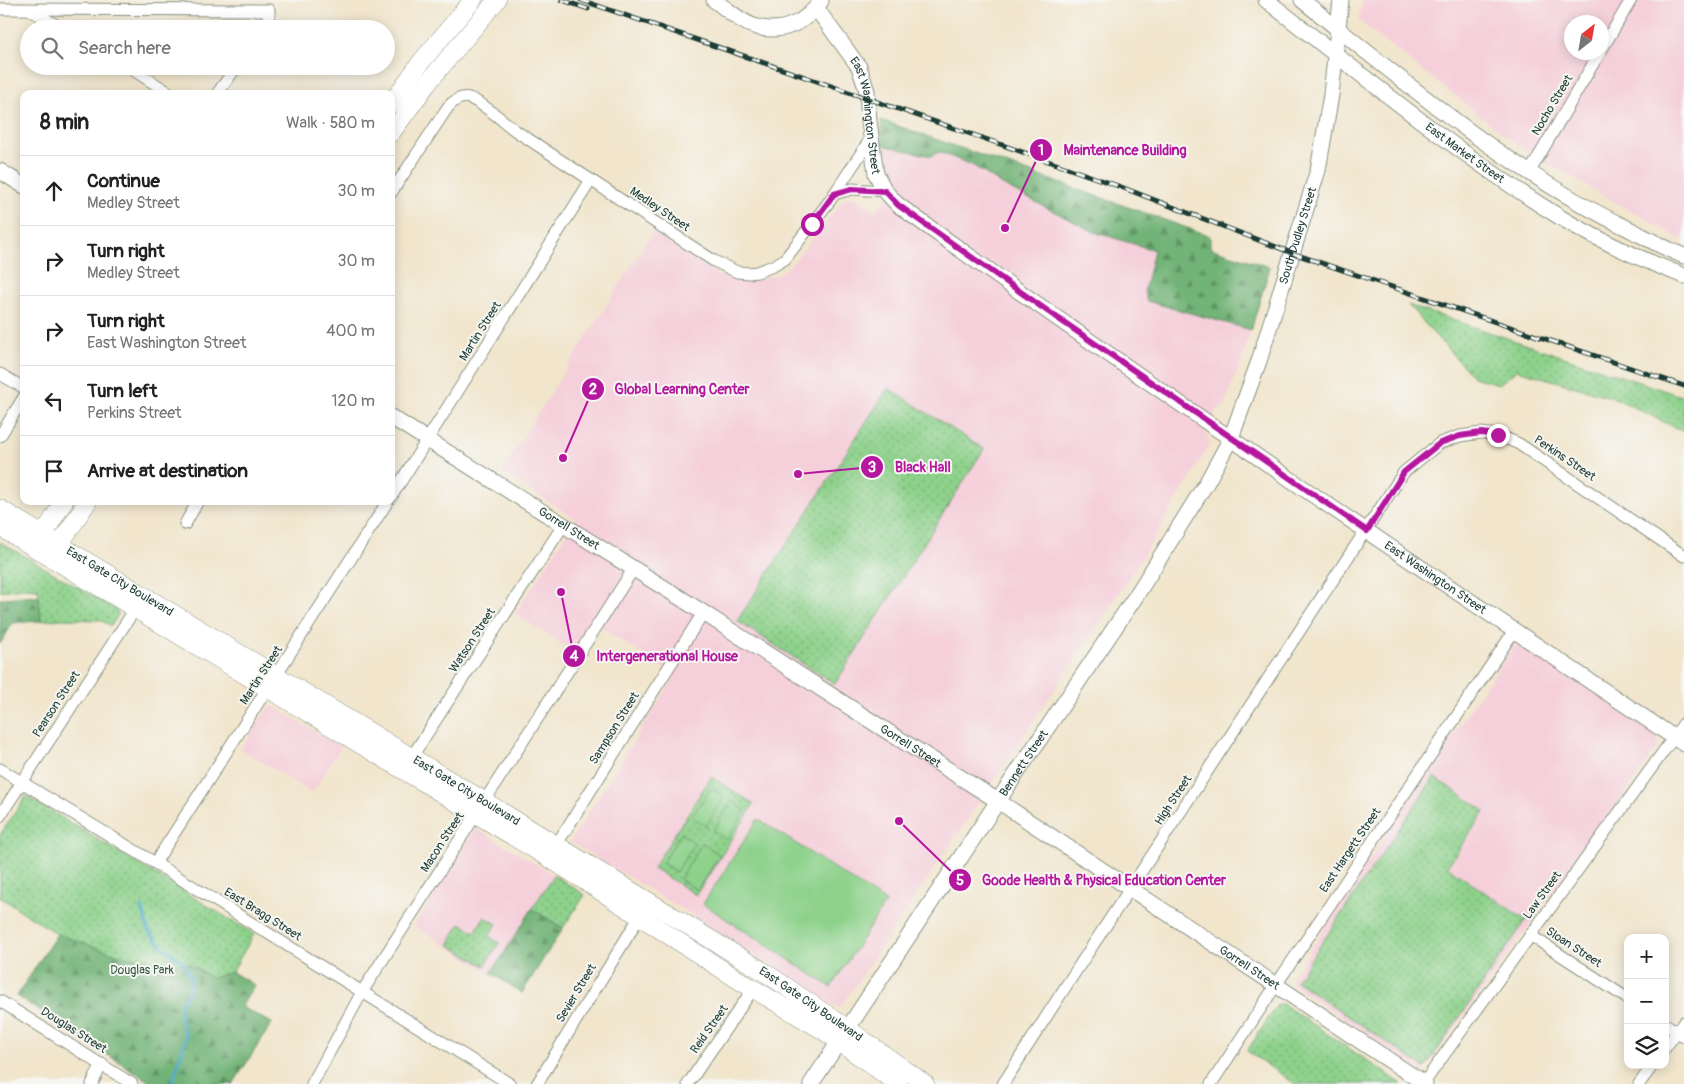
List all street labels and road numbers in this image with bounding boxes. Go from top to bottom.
street label: East Washington Street [846,54,883,175]
street label: Nocho Street [1529,72,1576,138]
street label: East Market Street [1422,120,1507,187]
street label: Medley Street [627,184,693,235]
street label: South Dudley Street [1276,185,1320,286]
street label: Martin Street [456,299,505,364]
street label: Perkins Street [1531,432,1598,485]
street label: Gorrell Street [535,504,602,554]
street label: East Washington Street [1381,538,1489,618]
street label: East Gate City Boulevard [63,544,176,620]
street label: Watson Street [446,605,499,675]
street label: Martin Street [237,643,286,708]
street label: Pearson Street [29,668,83,740]
street label: Sampson Street [586,689,643,767]
street label: Gorrell Street [877,722,944,771]
street label: Bennett Street [996,727,1052,799]
street label: East Gate City Boulevard [410,753,523,829]
street label: High Street [1152,772,1195,828]
street label: East Hargett Street [1317,805,1384,895]
street label: Macon Street [417,809,467,875]
street label: Law Street [1520,868,1565,922]
street label: East Bragg Street [221,885,304,944]
street label: Sloan Street [1543,924,1605,971]
street label: Gorrell Street [1216,943,1283,994]
street label: Sevier Street [553,961,600,1025]
street label: East Gate City Boulevard [756,963,865,1045]
street label: Reid Street [687,1002,732,1057]
street label: Douglas Street [38,1004,110,1057]

